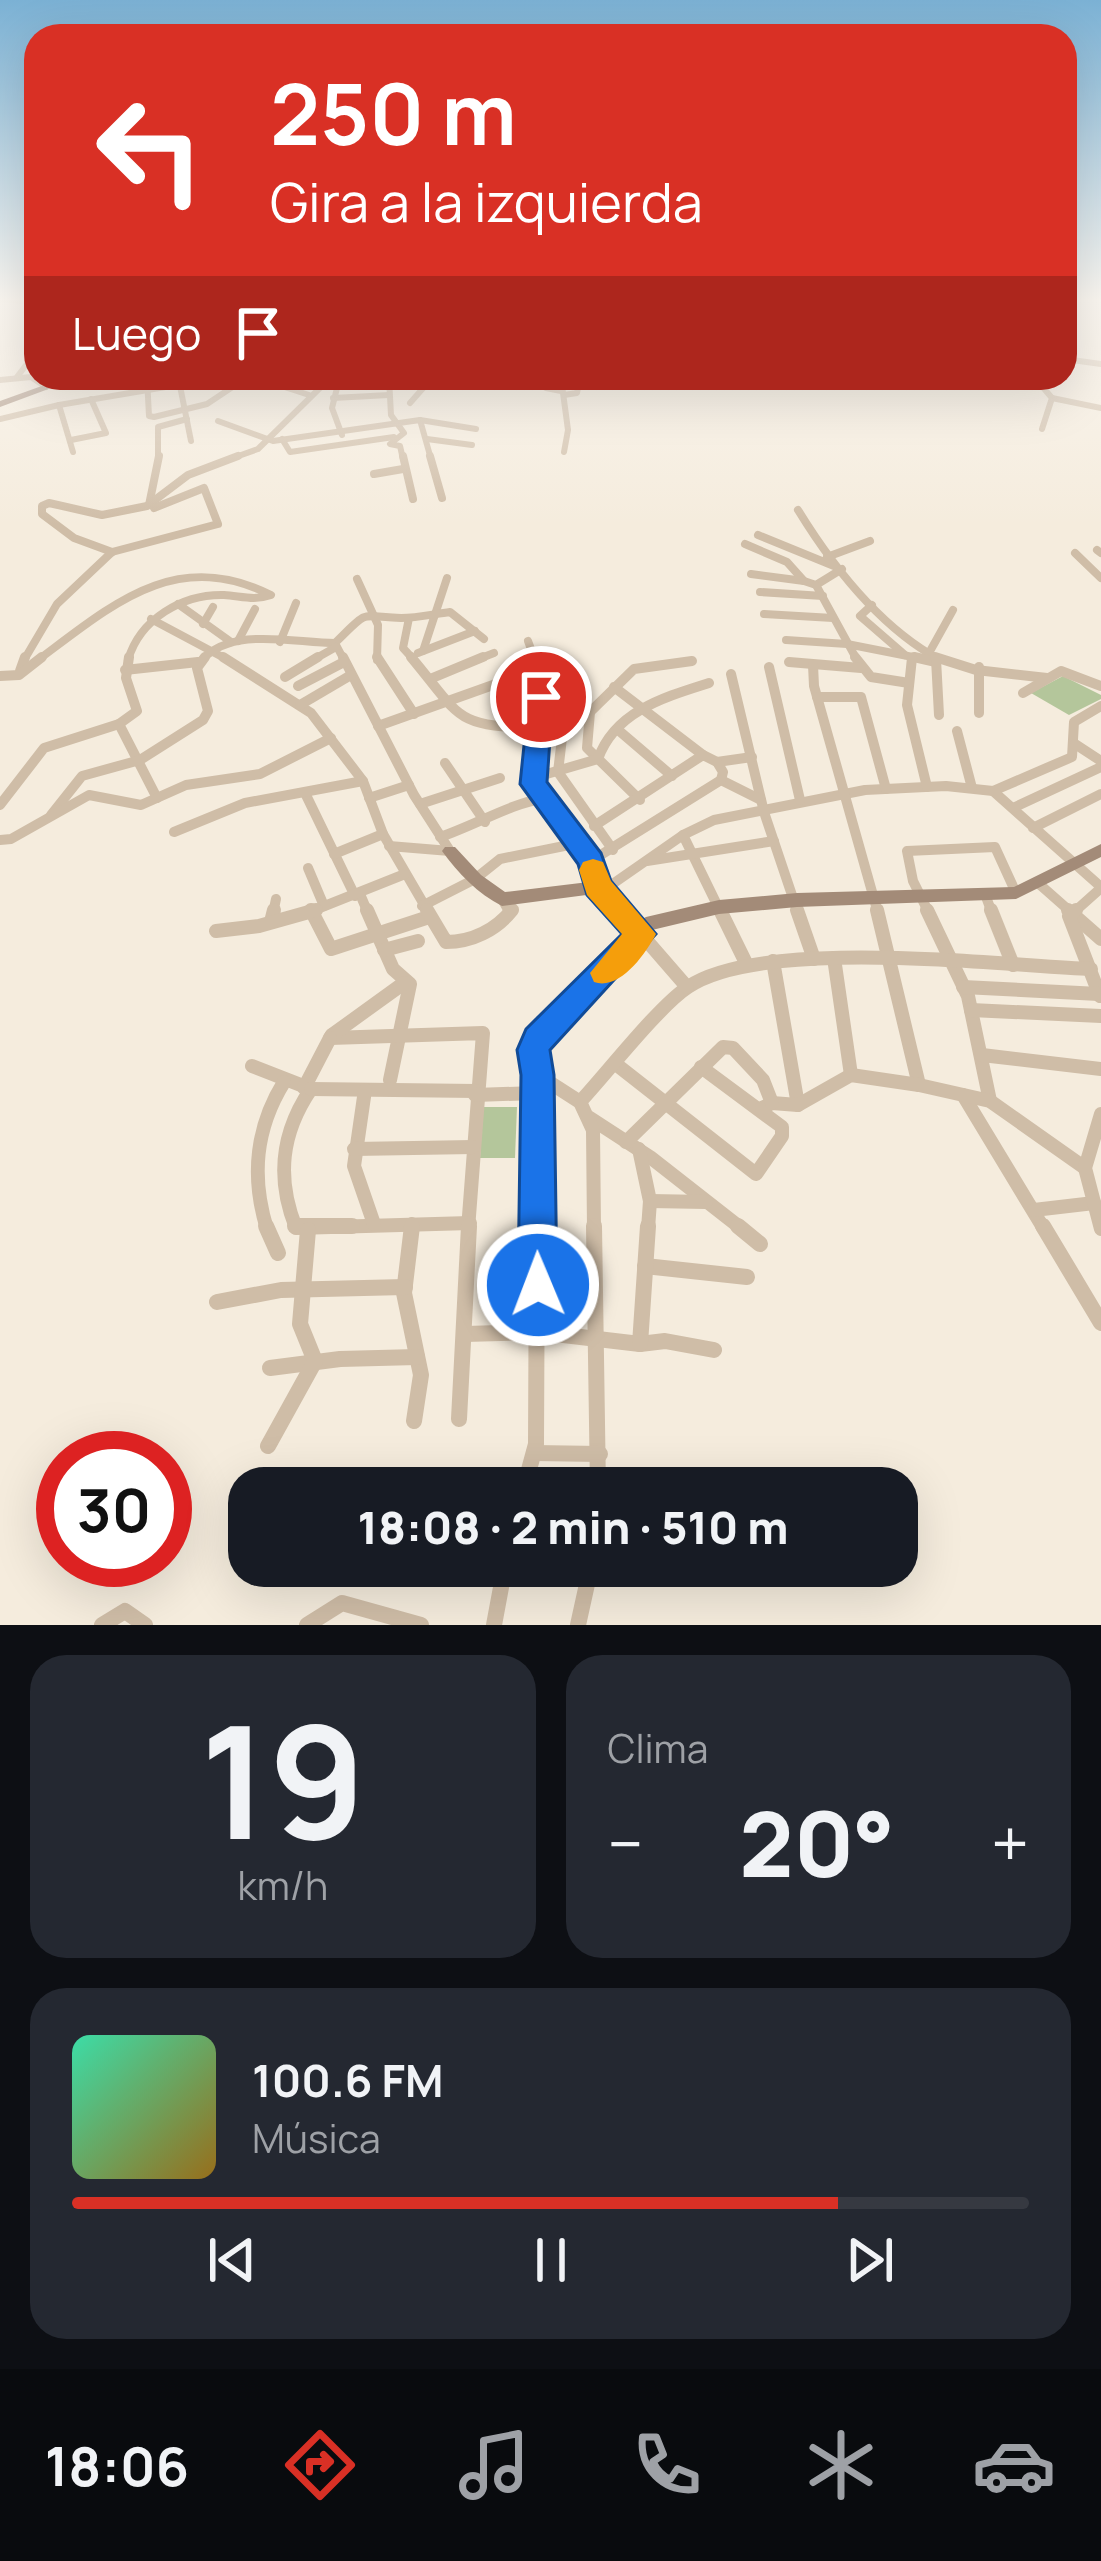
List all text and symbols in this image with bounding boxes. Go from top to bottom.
text: 250 m [270,55,517,170]
icon: left [72,72,228,228]
text: Gira a la izquierda [270,164,703,238]
icon: arrive [225,300,291,366]
text: Luego [72,302,201,364]
pin [490,646,592,748]
icon: arrive [508,664,574,730]
position arrow [475,1222,601,1348]
speed limit sign: 30 [36,1431,192,1587]
text: 18:08 · 2 min · 510 m [358,1496,788,1558]
text: 19 [200,1673,365,1886]
text: Clima [608,1721,708,1775]
text: 20° [739,1781,895,1904]
text: − [608,1798,643,1888]
text: + [991,1798,1029,1888]
text: km/h [237,1858,328,1912]
text: 100.6 FM [252,2049,444,2111]
text: Música [252,2111,381,2165]
icon: previous [199,2227,265,2293]
icon: pause [518,2227,584,2293]
icon: next [837,2227,903,2293]
icon: directions [278,2423,362,2507]
icon: music [452,2423,536,2507]
icon: phone [625,2423,709,2507]
icon: climate [799,2423,883,2507]
icon: car [972,2423,1056,2507]
text: 18:06 [45,2428,189,2502]

